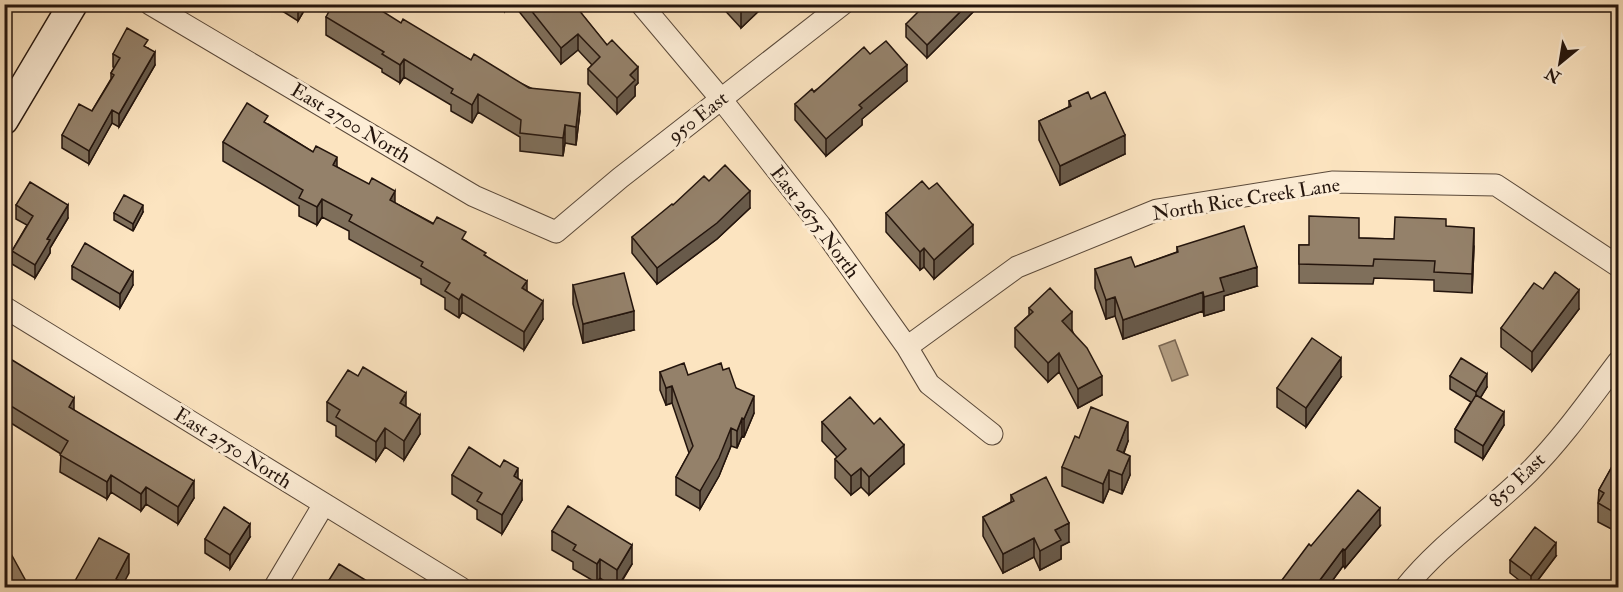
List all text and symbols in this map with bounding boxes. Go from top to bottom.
north arrow [1530,33,1590,93]
text: N [1541,63,1565,88]
street label: East 2700 North [286,77,416,169]
street label: 950 East [661,86,733,149]
street label: East 2675 North [765,161,866,283]
street label: North Rice Creek Lane [1150,172,1342,226]
street label: East 2750 North [170,402,297,494]
street label: 850 East [1484,447,1551,513]

